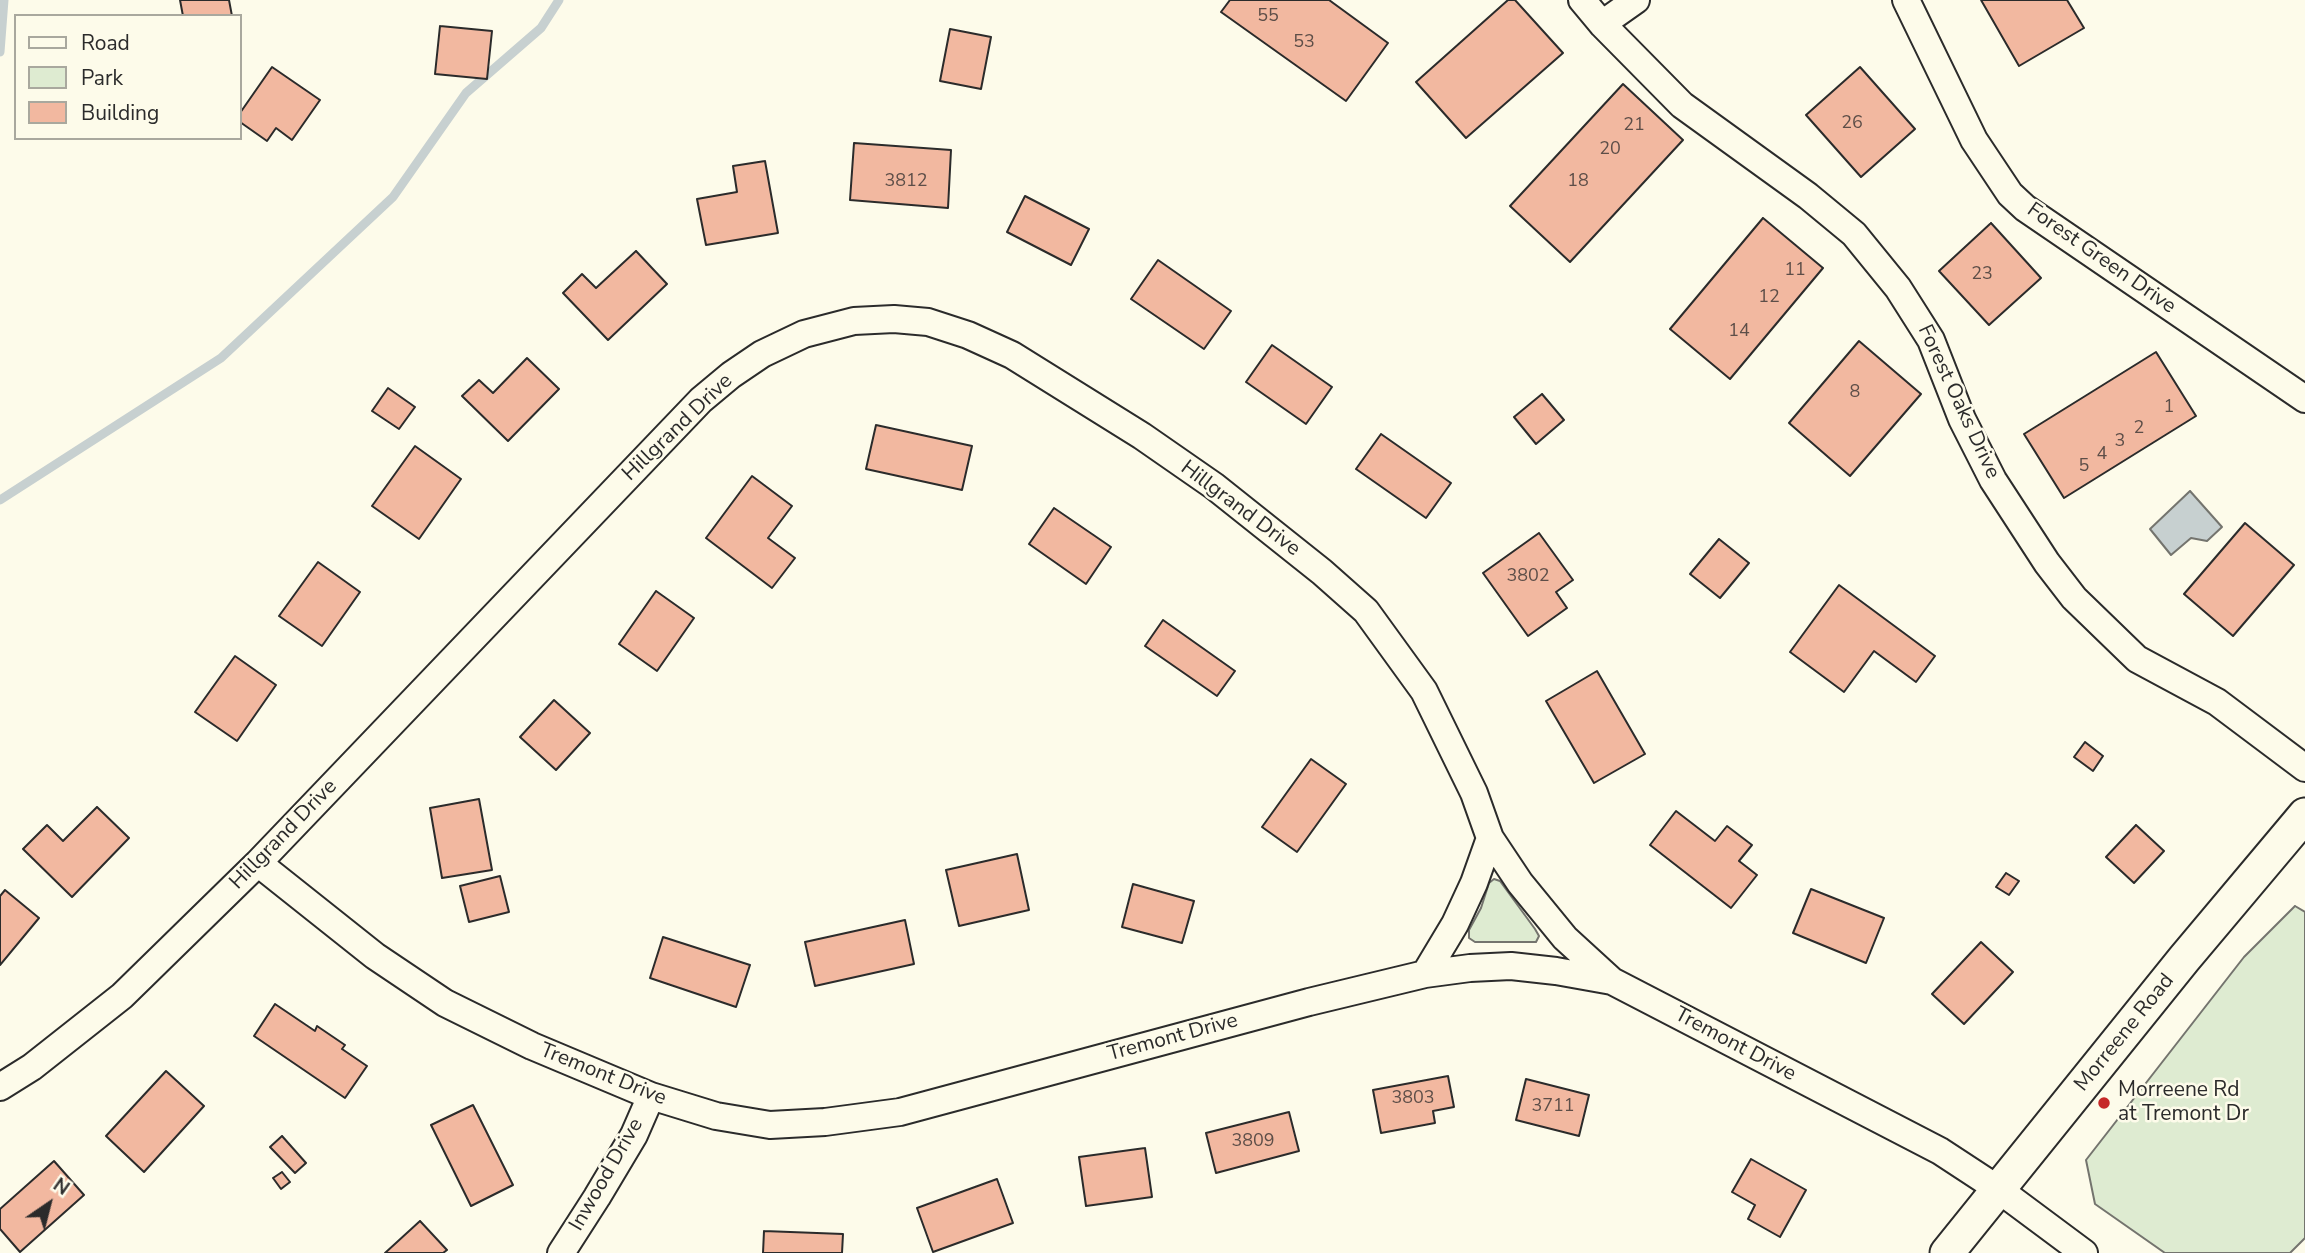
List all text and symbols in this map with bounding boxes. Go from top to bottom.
house number: 55 [1257,6,1279,28]
legend [14,14,242,140]
text: Road [81,29,130,57]
house number: 53 [1293,32,1315,54]
text: Park [81,64,123,92]
text: Building [81,99,159,127]
house number: 26 [1841,113,1863,135]
house number: 21 [1623,115,1645,137]
house number: 20 [1599,139,1621,161]
house number: 3812 [884,171,928,193]
house number: 18 [1567,171,1589,193]
street label: Forest Green Drive [2022,198,2180,320]
house number: 11 [1784,260,1806,282]
house number: 23 [1971,264,1993,286]
house number: 12 [1758,287,1780,309]
house number: 14 [1728,321,1750,343]
street label: Forest Oaks Drive [1911,321,2005,483]
street label: Hillgrand Drive [618,369,738,487]
house number: 8 [1850,382,1860,404]
house number: 1 [2164,397,2174,419]
house number: 2 [2134,418,2144,440]
house number: 3 [2115,431,2125,453]
house number: 4 [2097,444,2107,466]
street label: Hillgrand Drive [1175,456,1305,562]
house number: 5 [2079,456,2089,478]
house number: 3802 [1506,566,1550,588]
street label: Hillgrand Drive [225,775,343,895]
street label: Morreene Road [2070,969,2180,1097]
street label: Tremont Drive [1670,1002,1800,1088]
street label: Tremont Drive [1105,1009,1241,1067]
street label: Tremont Drive [536,1038,670,1112]
place label: Morreene Rd at Tremont Dr [2118,1078,2249,1128]
house number: 3803 [1391,1088,1435,1110]
marker: Morreene Rd at Tremont Dr [2096,1095,2112,1111]
house number: 3711 [1531,1096,1575,1118]
street label: Inwood Drive [565,1114,649,1236]
house number: 3809 [1231,1131,1275,1153]
north arrow [14,1169,84,1239]
text: N [48,1172,74,1202]

